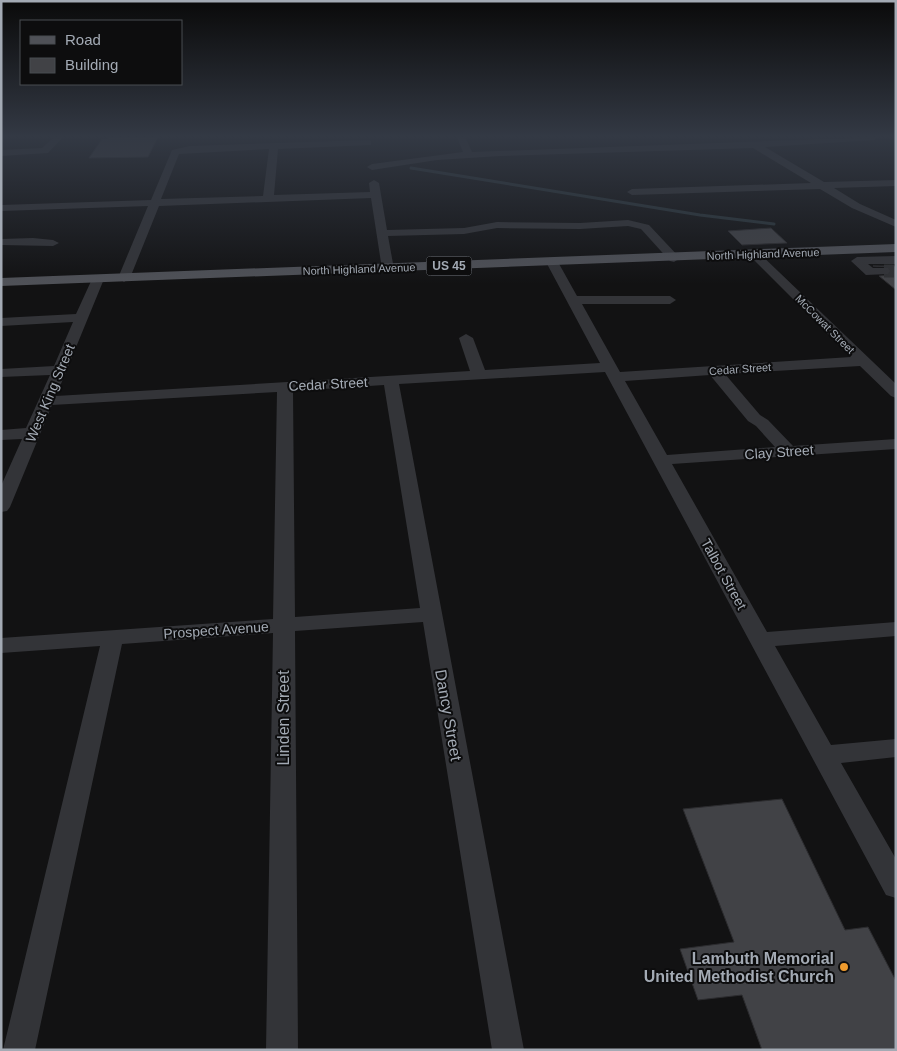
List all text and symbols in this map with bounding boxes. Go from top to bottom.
legend [20,20,182,85]
text: Road [65,31,101,48]
text: Building [65,56,118,73]
street label: North Highland Avenue [706,246,820,262]
road number: US 45 [426,256,472,276]
street label: North Highland Avenue [302,261,416,277]
street label: McCowat Street [793,292,857,356]
street label: West King Street [22,342,78,444]
street label: Cedar Street [708,361,772,377]
street label: Cedar Street [288,374,368,394]
street label: Clay Street [744,442,814,462]
street label: Talbot Street [698,536,750,612]
street label: Prospect Avenue [163,618,269,642]
street label: Dancy Street [432,668,465,763]
street label: Linden Street [275,670,292,766]
place label: Lambuth Memorial United Methodist Church [644,950,834,985]
marker: Lambuth Memorial United Methodist Church [838,961,850,973]

